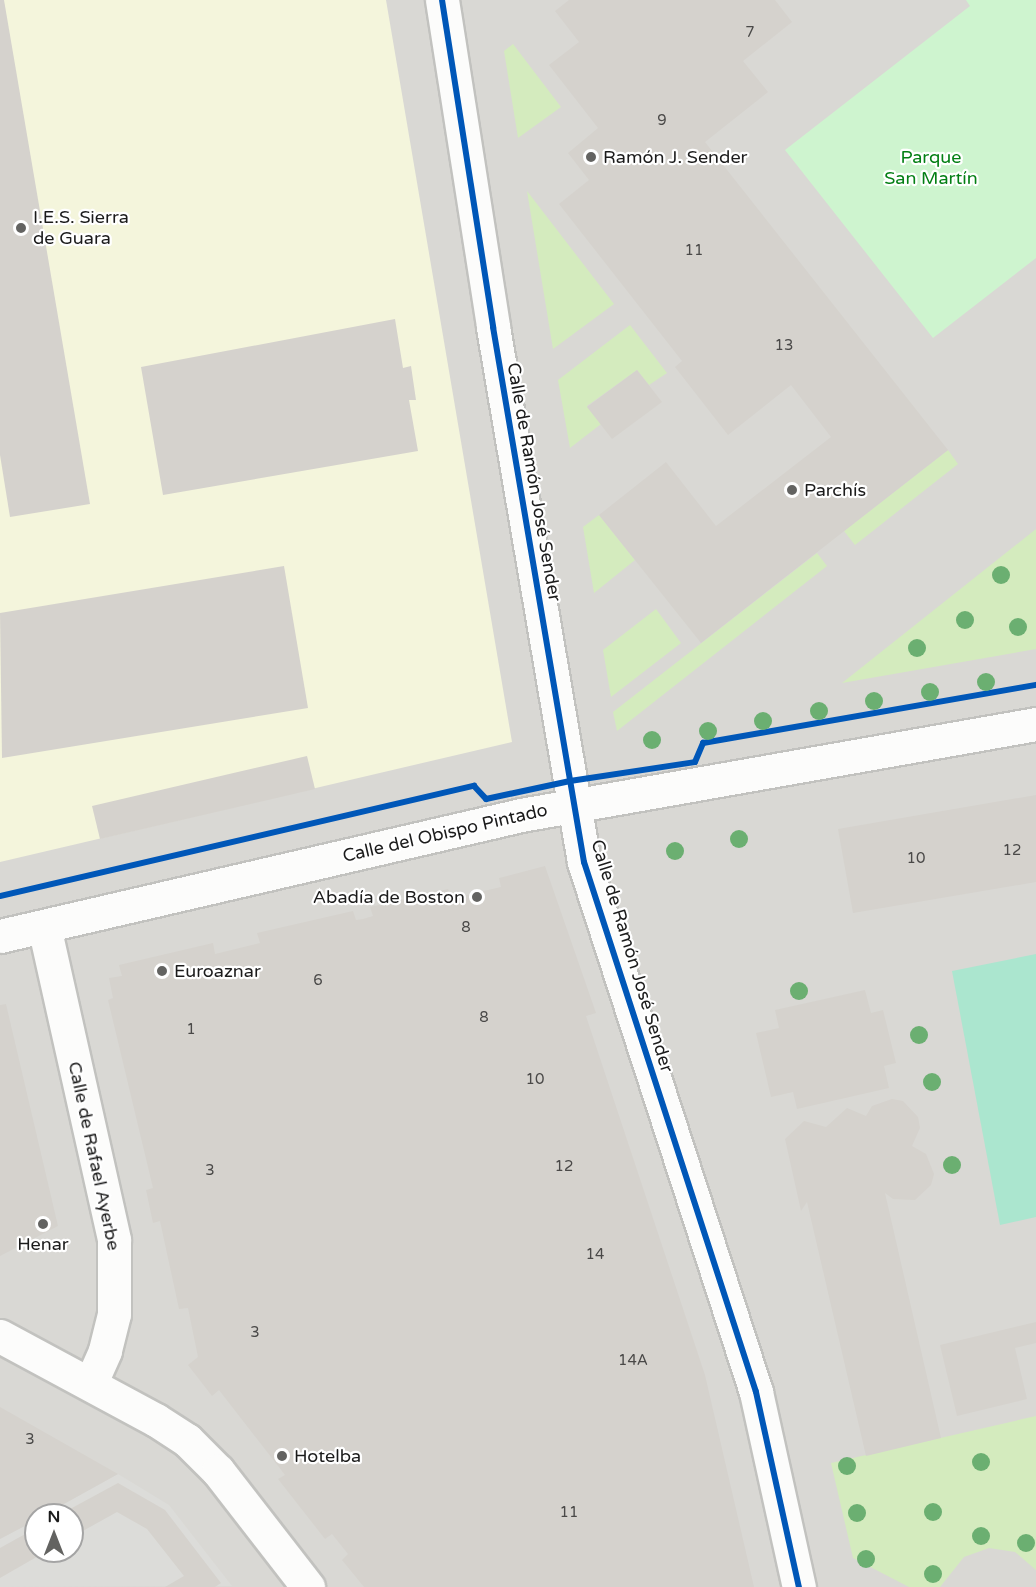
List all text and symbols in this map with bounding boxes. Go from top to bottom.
house number: 7 [745,24,755,42]
house number: 9 [657,112,667,130]
place label: Ramón J. Sender [603,146,747,168]
park label: Parque San Martín [884,147,978,190]
marker: Ramón J. Sender [584,150,598,164]
place label: I.E.S. Sierra de Guara [33,207,129,250]
marker: I.E.S. Sierra de Guara [14,221,28,235]
house number: 11 [685,242,703,260]
house number: 13 [775,337,793,355]
street label: Calle de Ramón José Sender [502,361,566,603]
place label: Parchís [804,479,866,501]
marker: Parchís [785,483,799,497]
street label: Calle del Obispo Pintado [340,799,550,867]
street label: Calle de Ramón José Sender [586,837,678,1075]
house number: 12 [1003,842,1021,860]
house number: 10 [907,850,925,868]
place label: Abadía de Boston [313,886,465,908]
marker: Abadía de Boston [470,890,484,904]
house number: 8 [461,919,471,937]
place label: Euroaznar [174,960,261,982]
marker: Euroaznar [155,964,169,978]
house number: 6 [313,972,323,990]
house number: 8 [479,1009,489,1027]
house number: 1 [186,1021,196,1039]
street label: Calle de Rafael Ayerbe [63,1060,125,1252]
house number: 10 [526,1071,544,1089]
house number: 12 [555,1158,573,1176]
house number: 3 [205,1162,215,1180]
marker: Henar [36,1217,50,1231]
place label: Henar [17,1233,69,1255]
house number: 14 [586,1246,604,1264]
house number: 3 [250,1324,260,1342]
house number: 14A [618,1352,648,1370]
house number: 3 [25,1431,35,1449]
place label: Hotelba [294,1445,361,1467]
marker: Hotelba [275,1449,289,1463]
north arrow [24,1503,84,1563]
house number: 11 [560,1504,578,1522]
text: N [48,1507,60,1527]

